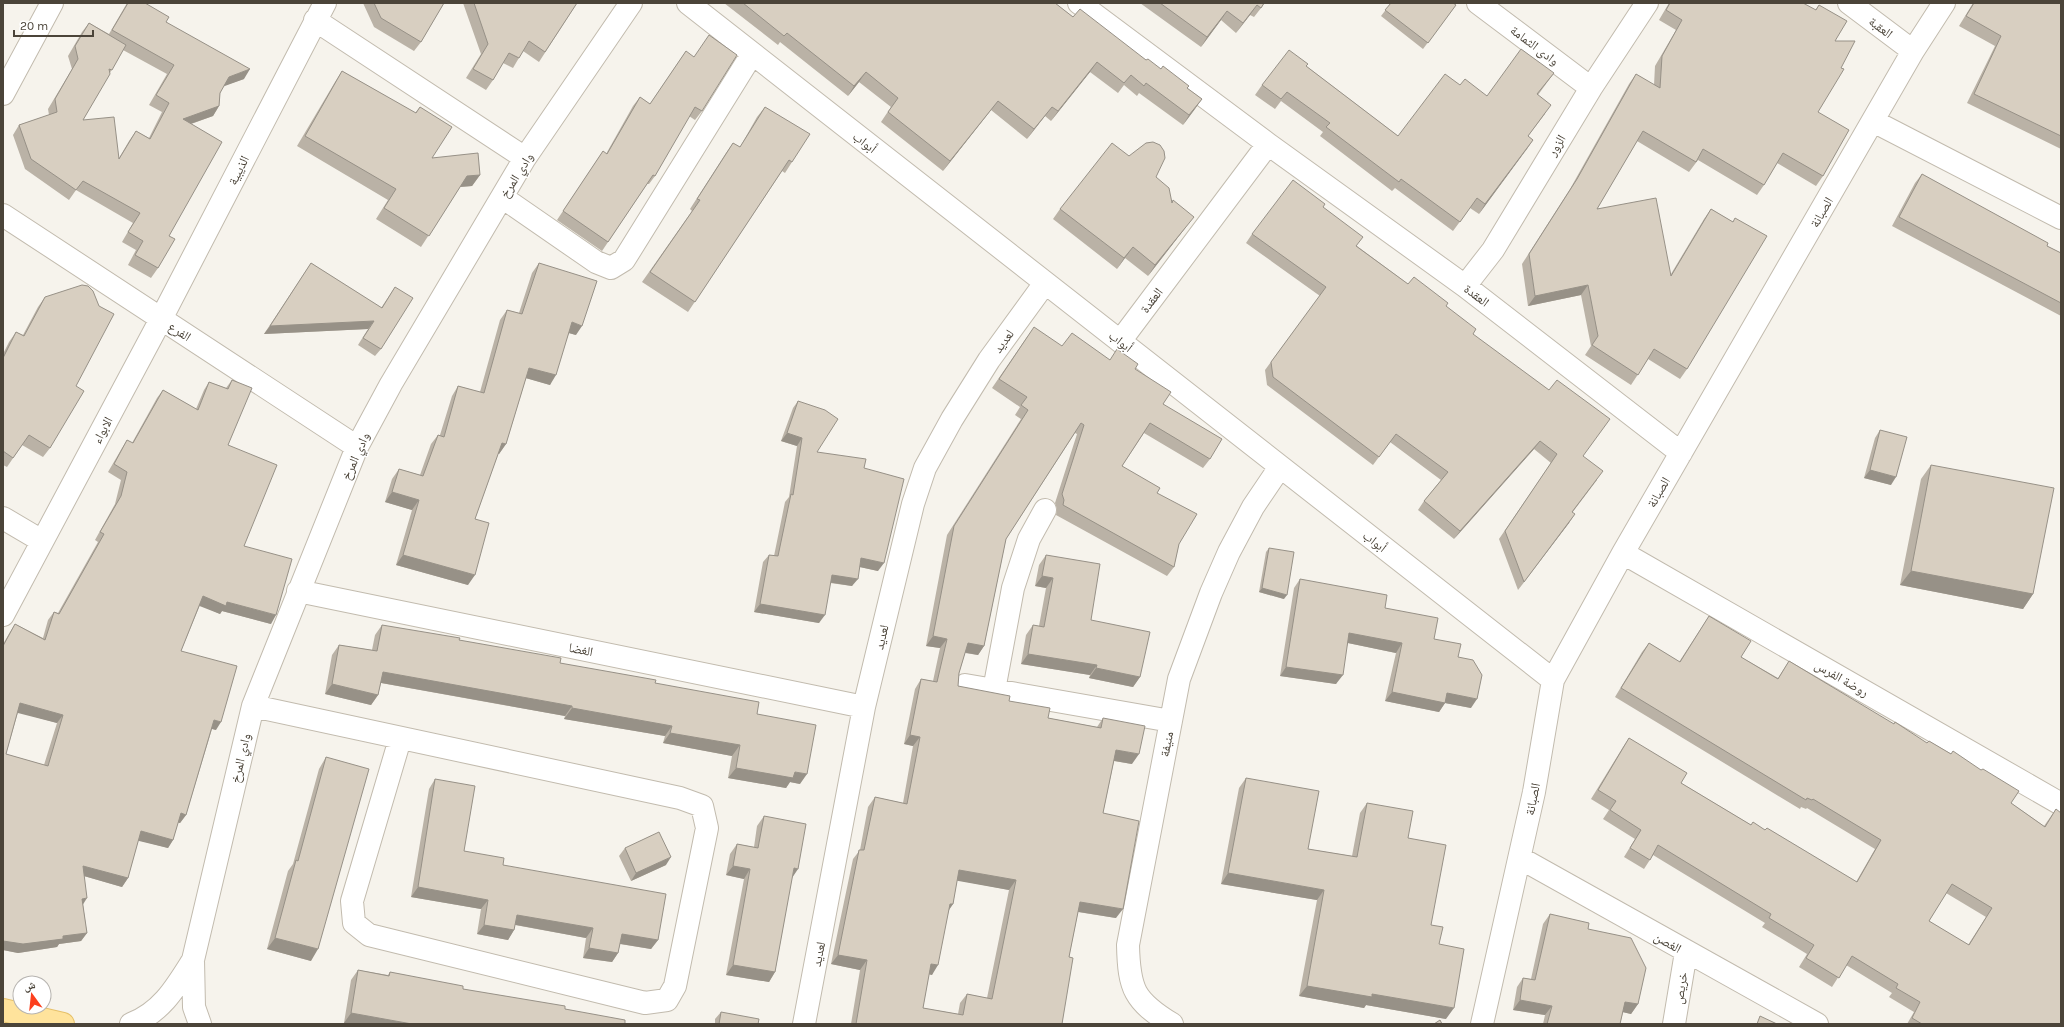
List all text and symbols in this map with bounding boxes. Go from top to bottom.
scale bar [14,12,93,38]
street label: العقبة [1866,14,1896,42]
text: 20 m [20,19,48,33]
street label: وادى الثمامة [1507,22,1562,69]
street label: أبواب [849,129,880,157]
street label: الزور [1544,132,1569,160]
street label: وادي المرخ [497,150,539,202]
street label: الذيبية [225,153,252,188]
street label: الصبانة [1807,194,1836,230]
street label: العقدة [1461,281,1492,310]
street label: العقدة [1137,285,1166,316]
street label: الفرع [164,319,194,346]
street label: لعديد [990,327,1017,356]
street label: أبواب [1105,328,1136,356]
street label: الابواء [89,414,117,447]
street label: وادي المرخ [338,430,376,484]
street label: الصبانة [1644,474,1673,510]
street label: أبواب [1359,528,1390,556]
street label: لعديد [871,623,892,651]
street label: الغضا [567,640,594,659]
street label: روضة الفرس [1812,657,1871,701]
street label: منيفة [1157,730,1176,758]
street label: وادي المرخ [228,732,257,785]
street label: الصبانة [1522,782,1543,817]
street label: الغصن [1651,929,1684,957]
street label: لعديد [809,940,828,968]
street label: خريص [1671,971,1691,1005]
north arrow [12,975,52,1015]
text: ش [22,978,37,995]

